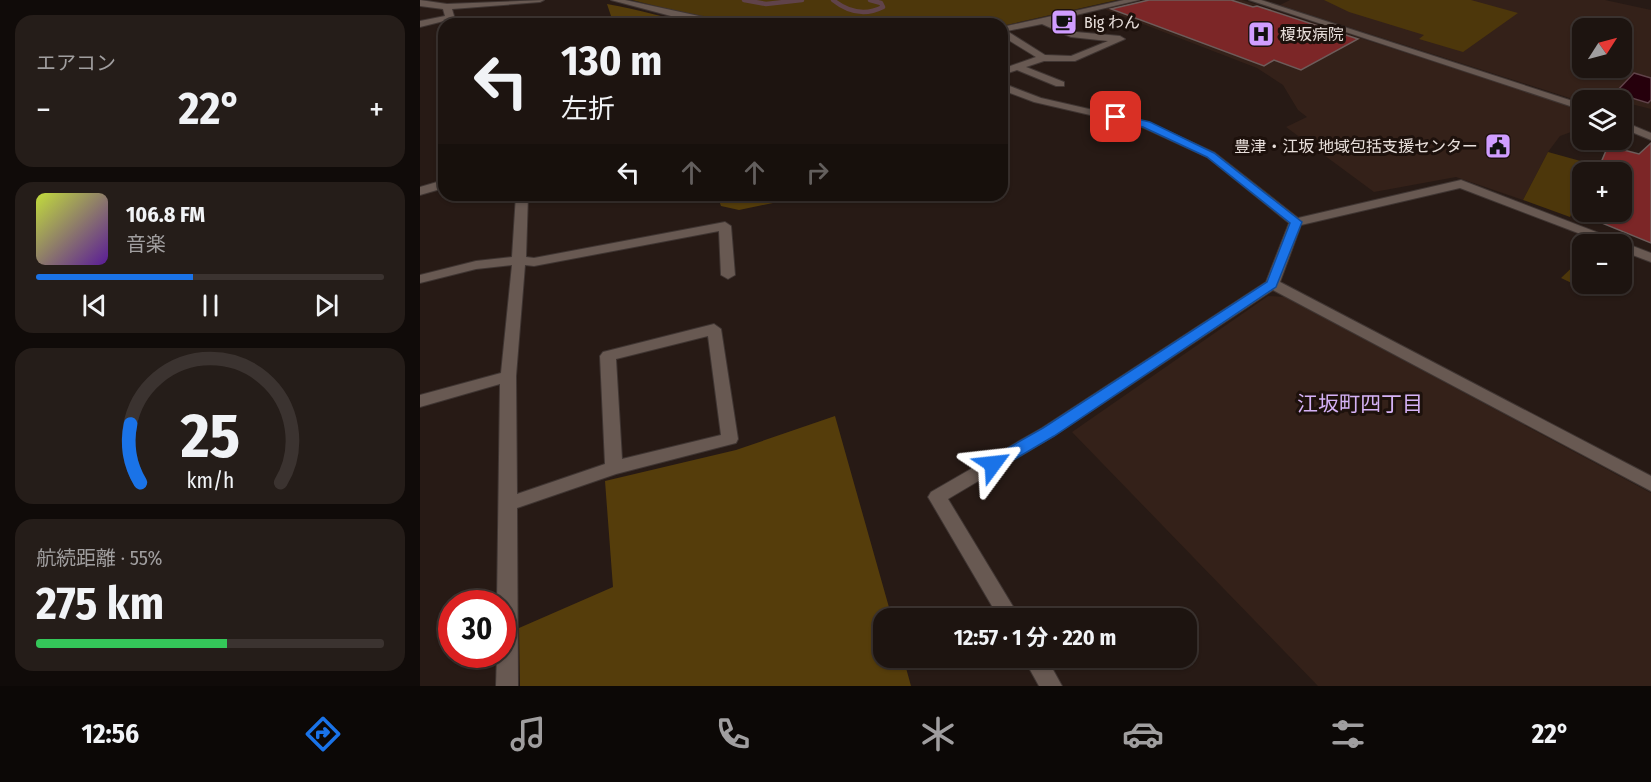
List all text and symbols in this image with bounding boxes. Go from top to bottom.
cafe icon: Big わん [1049,7,1079,37]
place label: Big わん [1084,13,1140,32]
north arrow [1572,18,1632,78]
map controls [1572,18,1632,294]
hospital icon: 榎坂病院 [1246,19,1276,49]
place label: 榎坂病院 [1280,25,1344,44]
text: 130 m [561,36,662,86]
icon: left [462,42,540,120]
text: エアコン [36,51,116,75]
text: 22° [179,82,241,136]
text: − [36,90,51,130]
text: + [369,90,384,130]
button: layers [1572,90,1632,150]
pin [1090,91,1141,142]
text: 左折 [561,93,615,125]
icon: arrive [1099,100,1132,133]
public building icon: 豊津・江坂 地域包括支援センター [1483,131,1513,161]
place label: 豊津・江坂 地域包括支援センター [1234,137,1478,156]
icon: left [612,156,645,189]
icon: ahead [675,156,708,189]
icon: ahead [738,156,771,189]
icon: right [801,156,834,189]
button: + [1572,162,1632,222]
text: 106.8 FM [126,201,205,228]
text: 音楽 [126,232,166,256]
button: − [1572,234,1632,294]
icon: previous [78,289,111,322]
icon: pause [194,289,227,322]
icon: next [310,289,343,322]
district label: 江坂町四丁目 [1297,391,1423,417]
text: 25 [179,400,240,475]
position arrow [961,432,1025,496]
text: km/h [186,469,234,495]
text: 航続距離 · 55% [36,546,162,570]
text: 275 km [36,577,164,631]
speed limit sign: 30 [438,590,516,668]
text: 12:57 · 1 分 · 220 m [954,624,1116,651]
icon: directions [302,713,344,755]
icon: music [507,713,549,755]
icon: phone [712,713,754,755]
icon: climate [917,713,959,755]
icon: car [1122,713,1164,755]
icon: filters [1327,713,1369,755]
text: 12:56 [81,718,139,750]
text: 22° [1532,718,1569,750]

